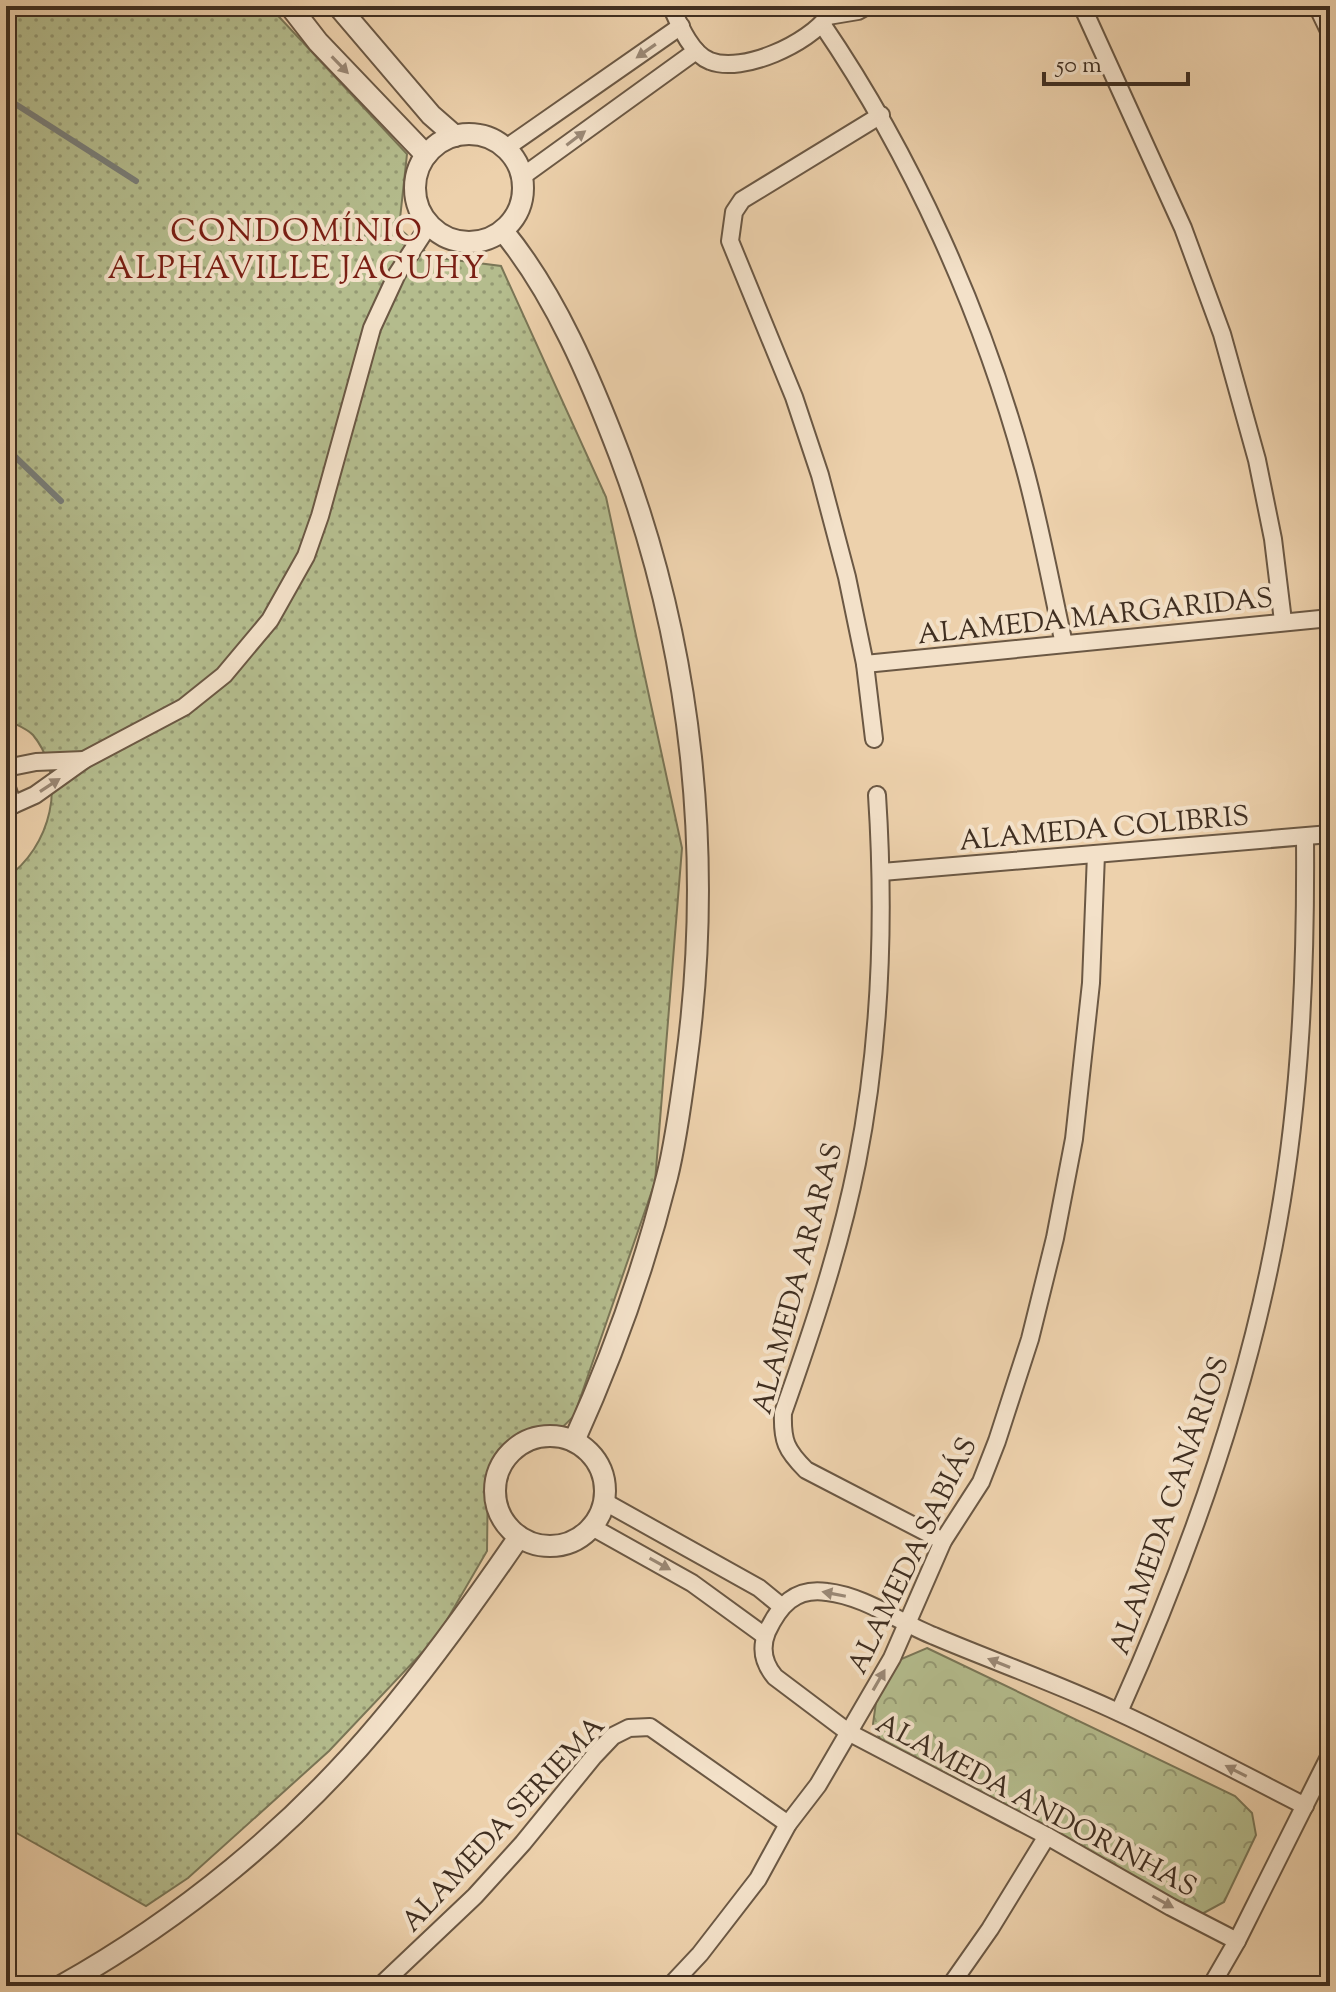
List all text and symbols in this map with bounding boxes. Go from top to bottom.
scale bar [1044,36,1188,86]
one-way arrow [635,43,656,58]
text: 50 m [1054,49,1102,83]
one-way arrow [331,55,349,74]
one-way arrow [566,131,586,147]
district label: CONDOMÍNIO ALPHAVILLE JACUHY [108,210,486,293]
street label: ALAMEDA MARGARIDAS [916,579,1275,657]
one-way arrow [39,779,61,793]
street label: ALAMEDA COLIBRIS [958,797,1251,863]
street label: ALAMEDA ARARAS [743,1139,854,1419]
street label: ALAMEDA CANÁRIOS [1101,1351,1241,1661]
street label: ALAMEDA SABIÁS [839,1431,988,1681]
one-way arrow [649,1557,671,1571]
one-way arrow [822,1588,847,1600]
one-way arrow [987,1656,1011,1669]
one-way arrow [872,1669,886,1691]
street label: ALAMEDA ANDORINHAS [868,1705,1203,1908]
street label: ALAMEDA SERIEMA [393,1708,615,1942]
one-way arrow [1224,1765,1247,1778]
one-way arrow [1152,1895,1174,1909]

